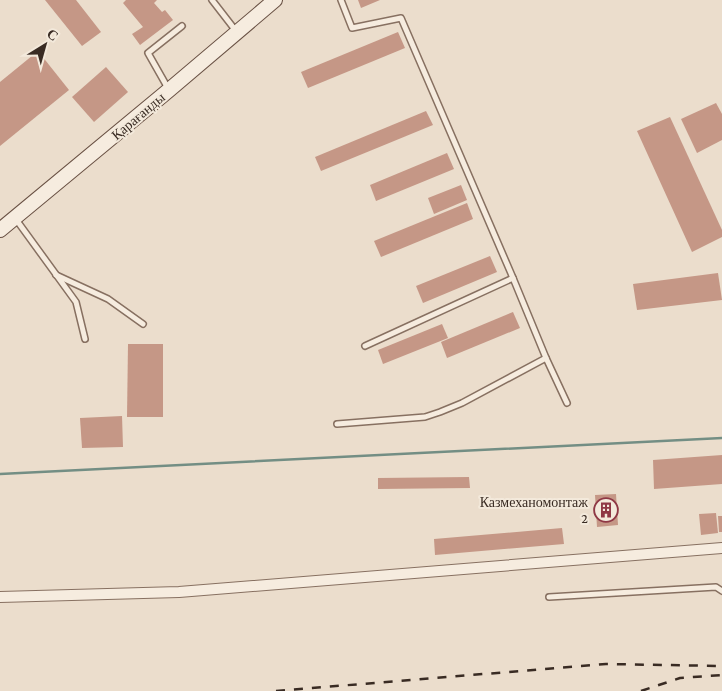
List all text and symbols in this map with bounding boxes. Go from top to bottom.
north arrow [20,20,70,70]
text: С [44,25,62,44]
street label: Қарағанды [108,89,168,143]
place label: Казмеханомонтаж 2 [480,494,588,526]
building icon: Казмеханомонтаж 2 [593,497,619,523]

